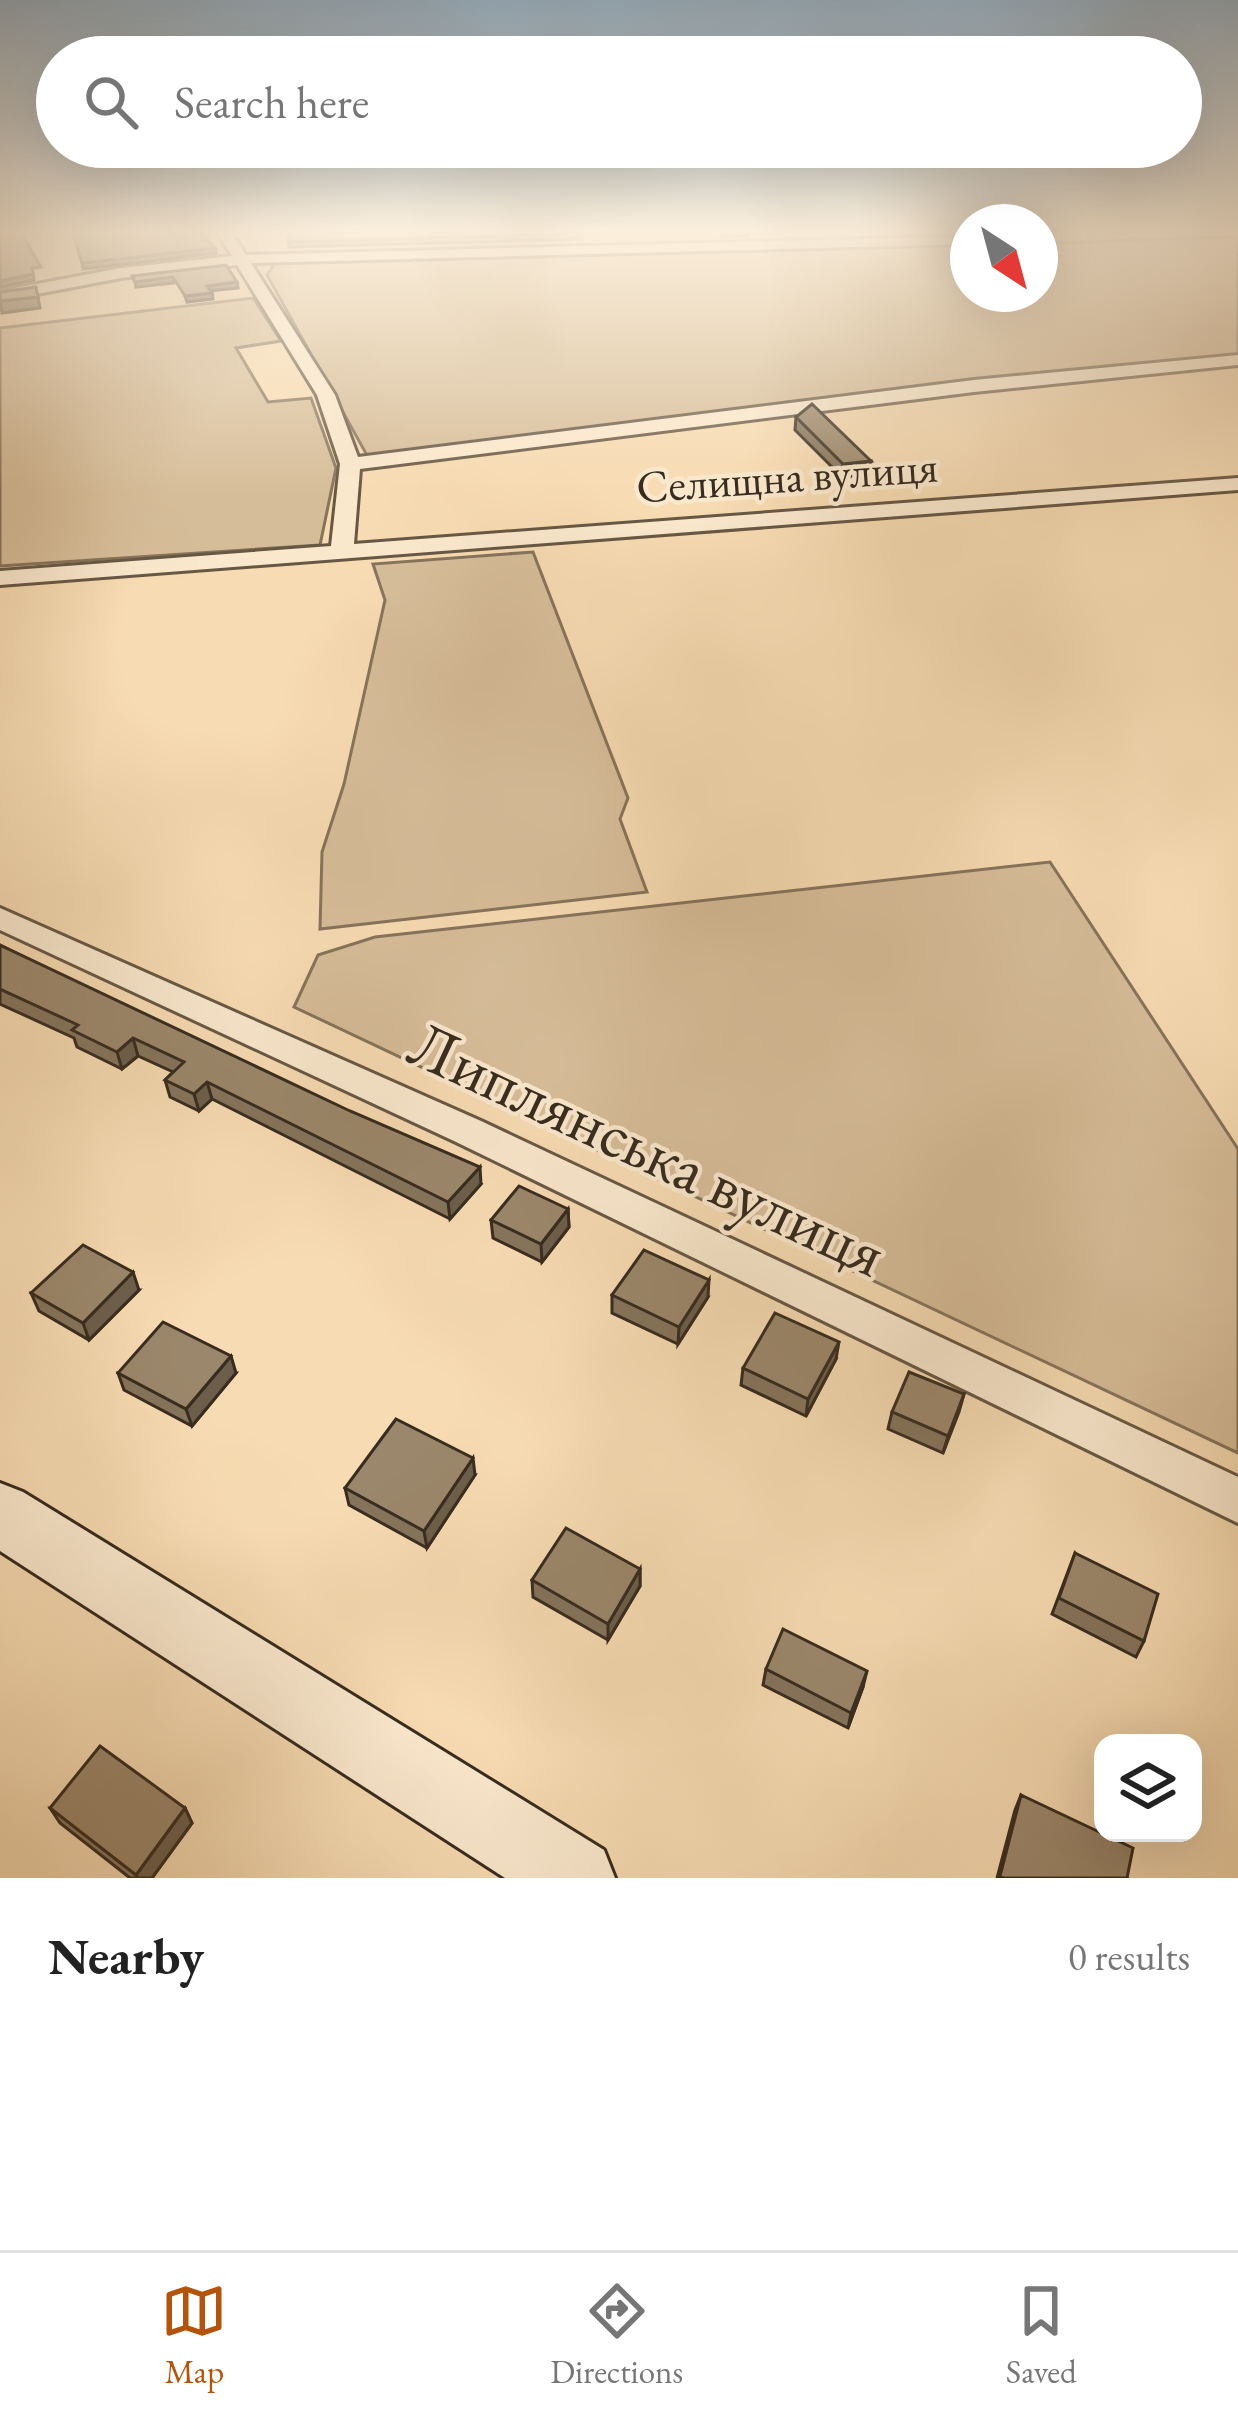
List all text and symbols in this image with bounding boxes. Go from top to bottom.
search box [36,36,1202,168]
icon: search [78,69,144,135]
text: Search here [174,73,369,131]
north arrow [950,204,1058,312]
street label: Селищна вулиця [634,437,940,515]
street label: Липлянська вулиця [396,1000,900,1296]
map controls [1094,1734,1202,1842]
button: layers [1094,1734,1202,1842]
text: Nearby [48,1923,204,1989]
text: 0 results [1068,1931,1190,1982]
tab: Map [161,2278,227,2393]
tab: Directions [550,2278,683,2393]
tab: Saved [1006,2278,1077,2393]

